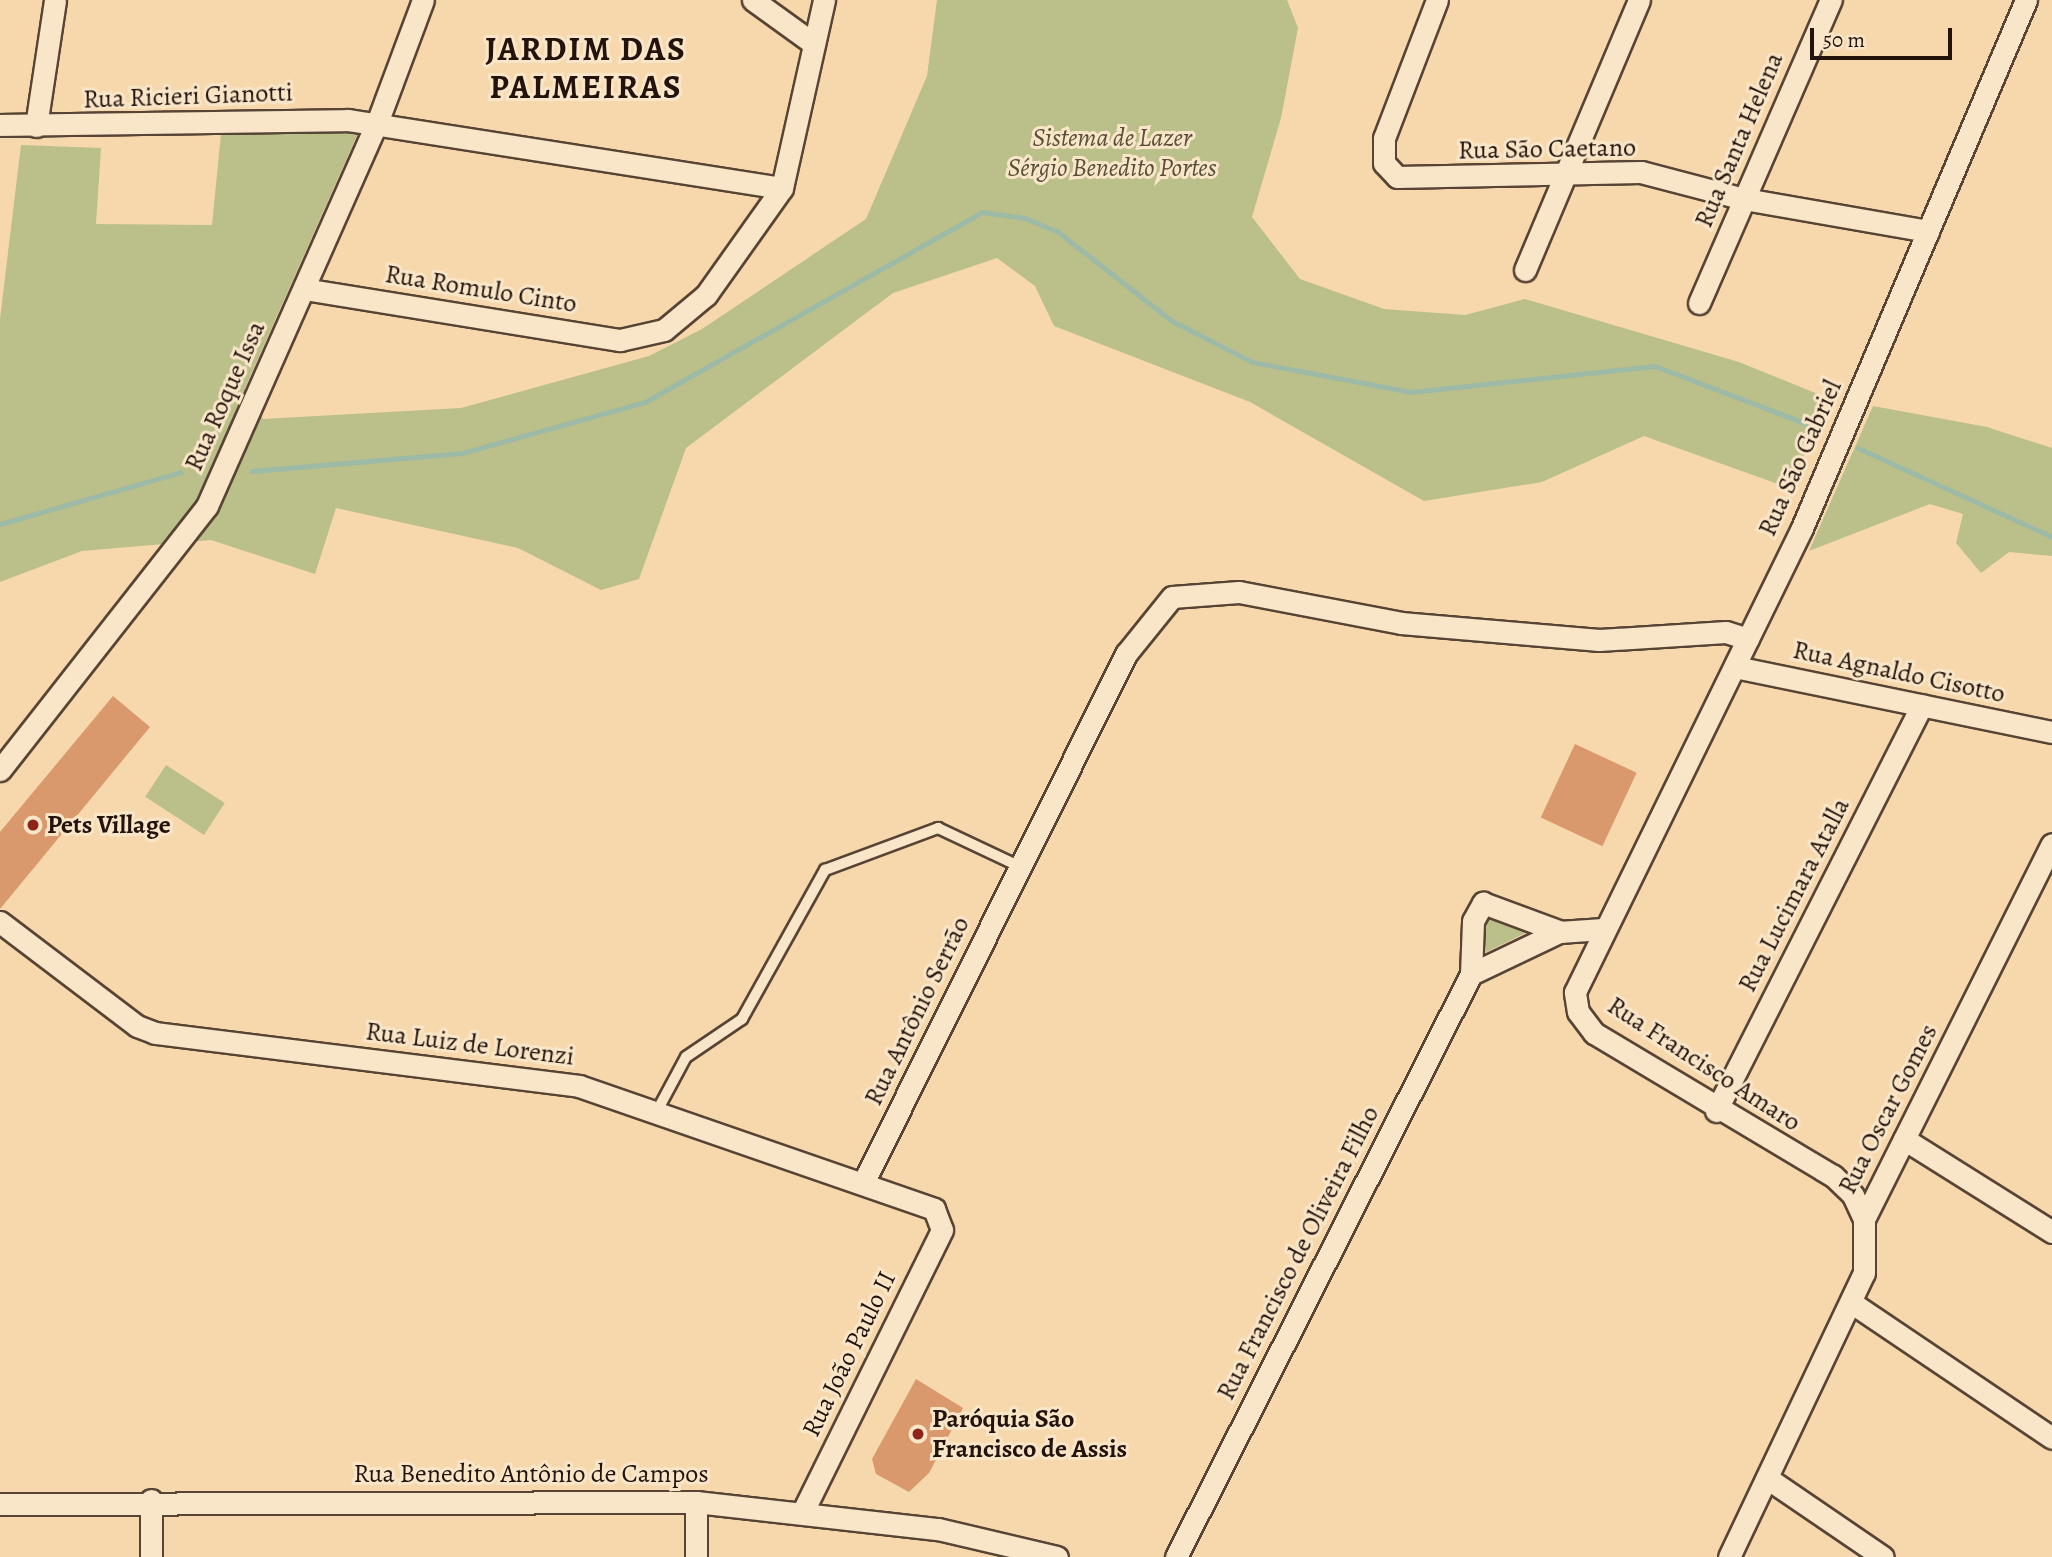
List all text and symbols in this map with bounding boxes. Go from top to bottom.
scale bar [1814,14,1956,58]
text: 50 m [1823,26,1865,54]
district label: JARDIM DAS PALMEIRAS [486,29,686,107]
street label: Rua Santa Helena [1688,48,1790,232]
street label: Rua Ricieri Gianotti [83,77,293,115]
park label: Sistema de Lazer Sérgio Benedito Portes [1008,122,1216,184]
street label: Rua São Caetano [1458,132,1636,166]
street label: Rua Romulo Cinto [383,258,579,320]
street label: Rua Roque Issa [178,316,272,476]
street label: Rua São Gabriel [1752,375,1848,541]
street label: Rua Agnaldo Cisotto [1790,634,2008,710]
street label: Rua Lucimara Atalla [1732,793,1856,997]
place label: Pets Village [47,809,171,841]
marker: Pets Village [25,817,41,833]
street label: Rua Antônio Serrão [858,912,976,1110]
street label: Rua Francisco Amaro [1602,990,1806,1138]
street label: Rua Luiz de Lorenzi [364,1016,576,1072]
street label: Rua Oscar Gomes [1832,1019,1944,1199]
street label: Rua Francisco de Oliveira Filho [1210,1101,1386,1405]
street label: Rua João Paulo II [795,1266,903,1442]
place label: Paróquia São Francisco de Assis [932,1403,1127,1464]
marker: Paróquia São Francisco de Assis [910,1426,926,1442]
street label: Rua Benedito Antônio de Campos [353,1458,709,1490]

